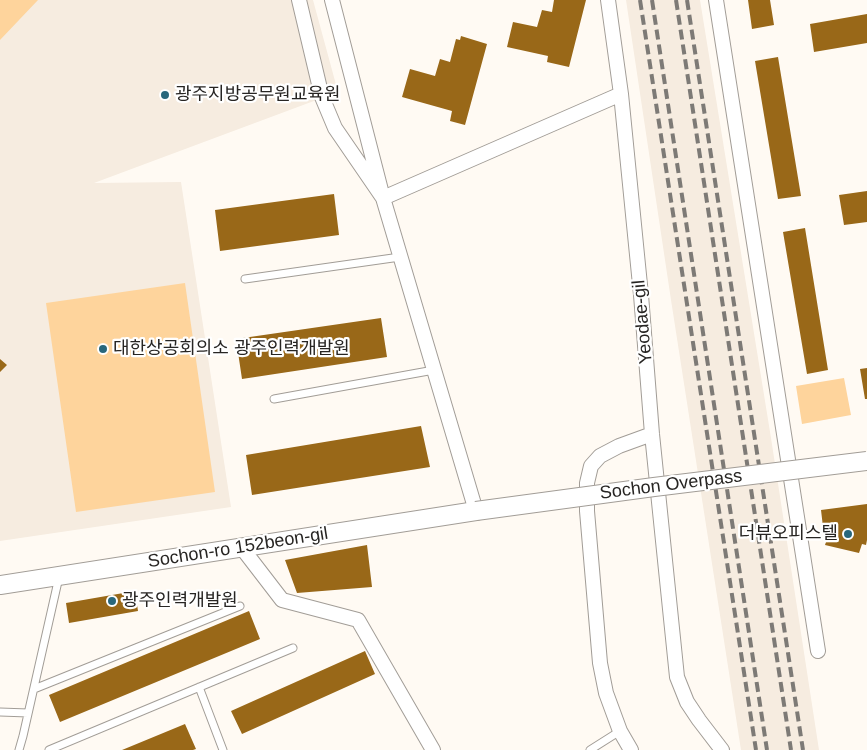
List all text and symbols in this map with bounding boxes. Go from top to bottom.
place label: 광주지방공무원교육원 [175,84,341,106]
marker: 광주지방공무원교육원 [159,89,171,101]
street label: Yeodae-gil [629,279,657,365]
place label: 대한상공회의소 광주인력개발원 [113,338,350,360]
marker: 대한상공회의소 광주인력개발원 [97,343,109,355]
street label: Sochon Overpass [599,466,743,504]
street label: Sochon-ro 152beon-gil [146,523,330,573]
place label: 더뷰오피스텔 [739,523,838,545]
marker: 더뷰오피스텔 [842,528,854,540]
place label: 광주인력개발원 [122,590,238,612]
marker: 광주인력개발원 [106,595,118,607]

